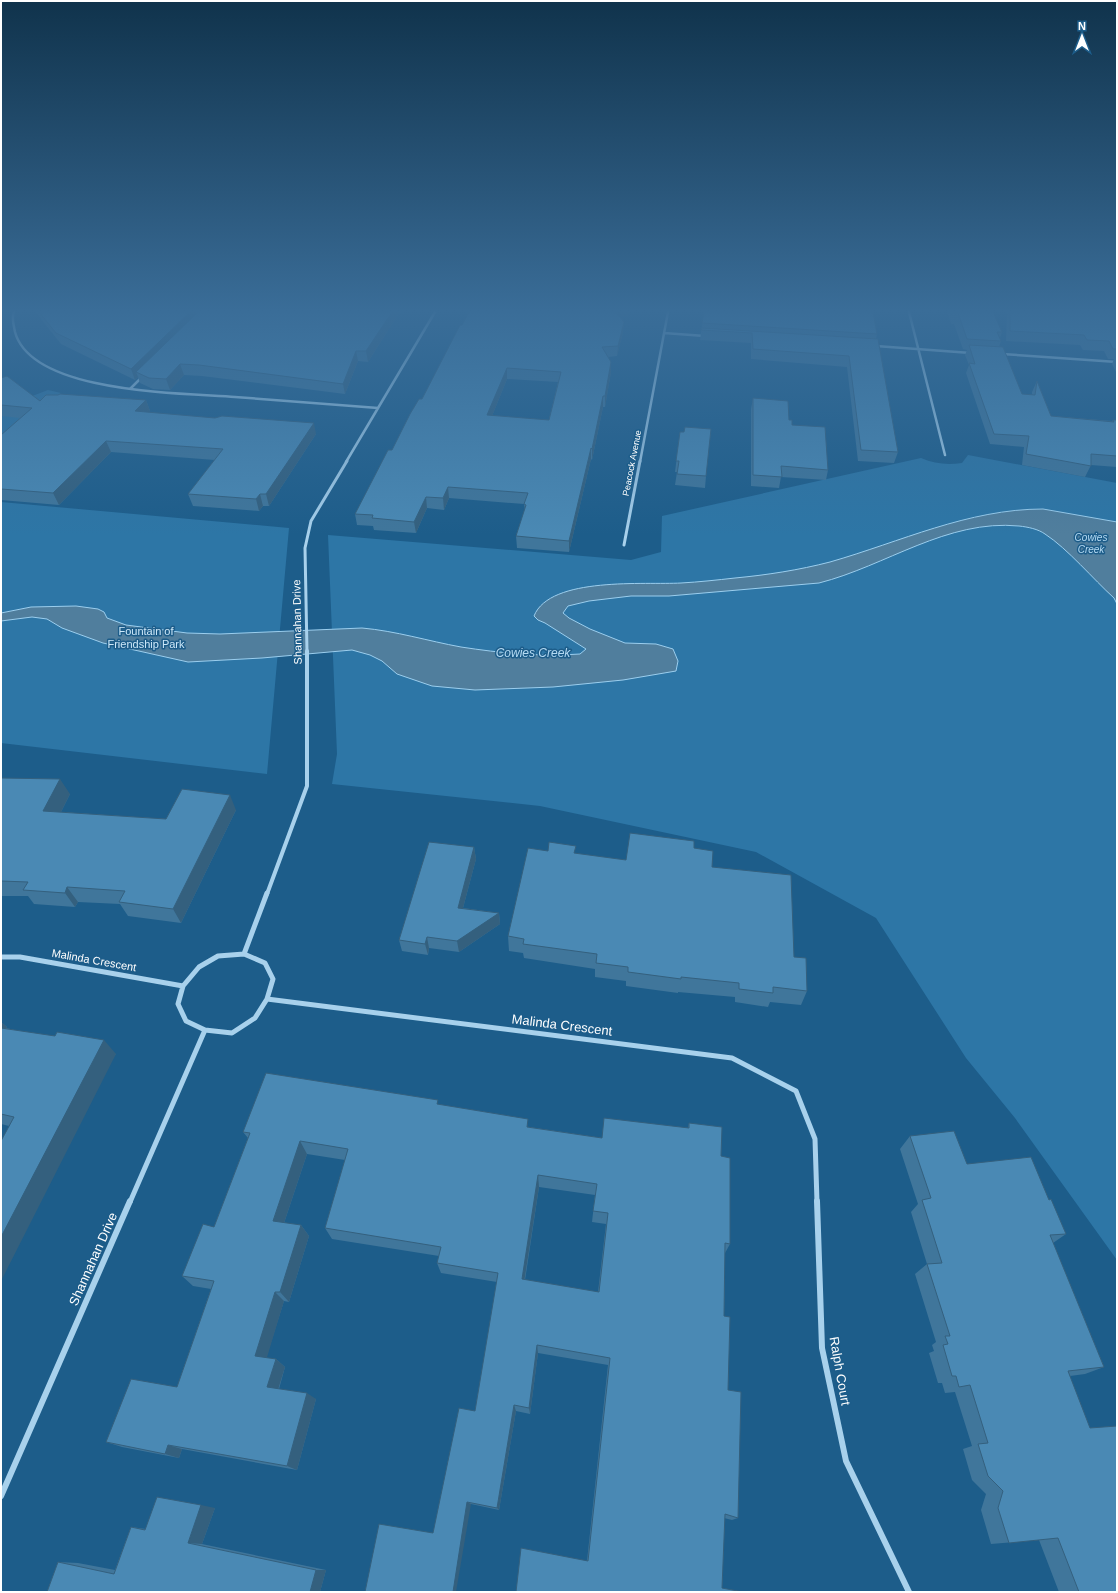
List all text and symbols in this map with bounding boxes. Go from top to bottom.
north arrow [1062,16,1102,56]
text: N [1078,20,1086,32]
street label: Peacock Avenue [621,429,643,497]
water label: Cowies Creek [1075,532,1107,555]
street label: Shannahan Drive [290,579,304,665]
park label: Fountain of Friendship Park [107,625,185,650]
water label: Cowies Creek [496,646,571,660]
street label: Malinda Crescent [51,947,137,973]
street label: Malinda Crescent [511,1011,614,1039]
street label: Shannahan Drive [66,1210,120,1308]
street label: Ralph Court [827,1336,853,1407]

